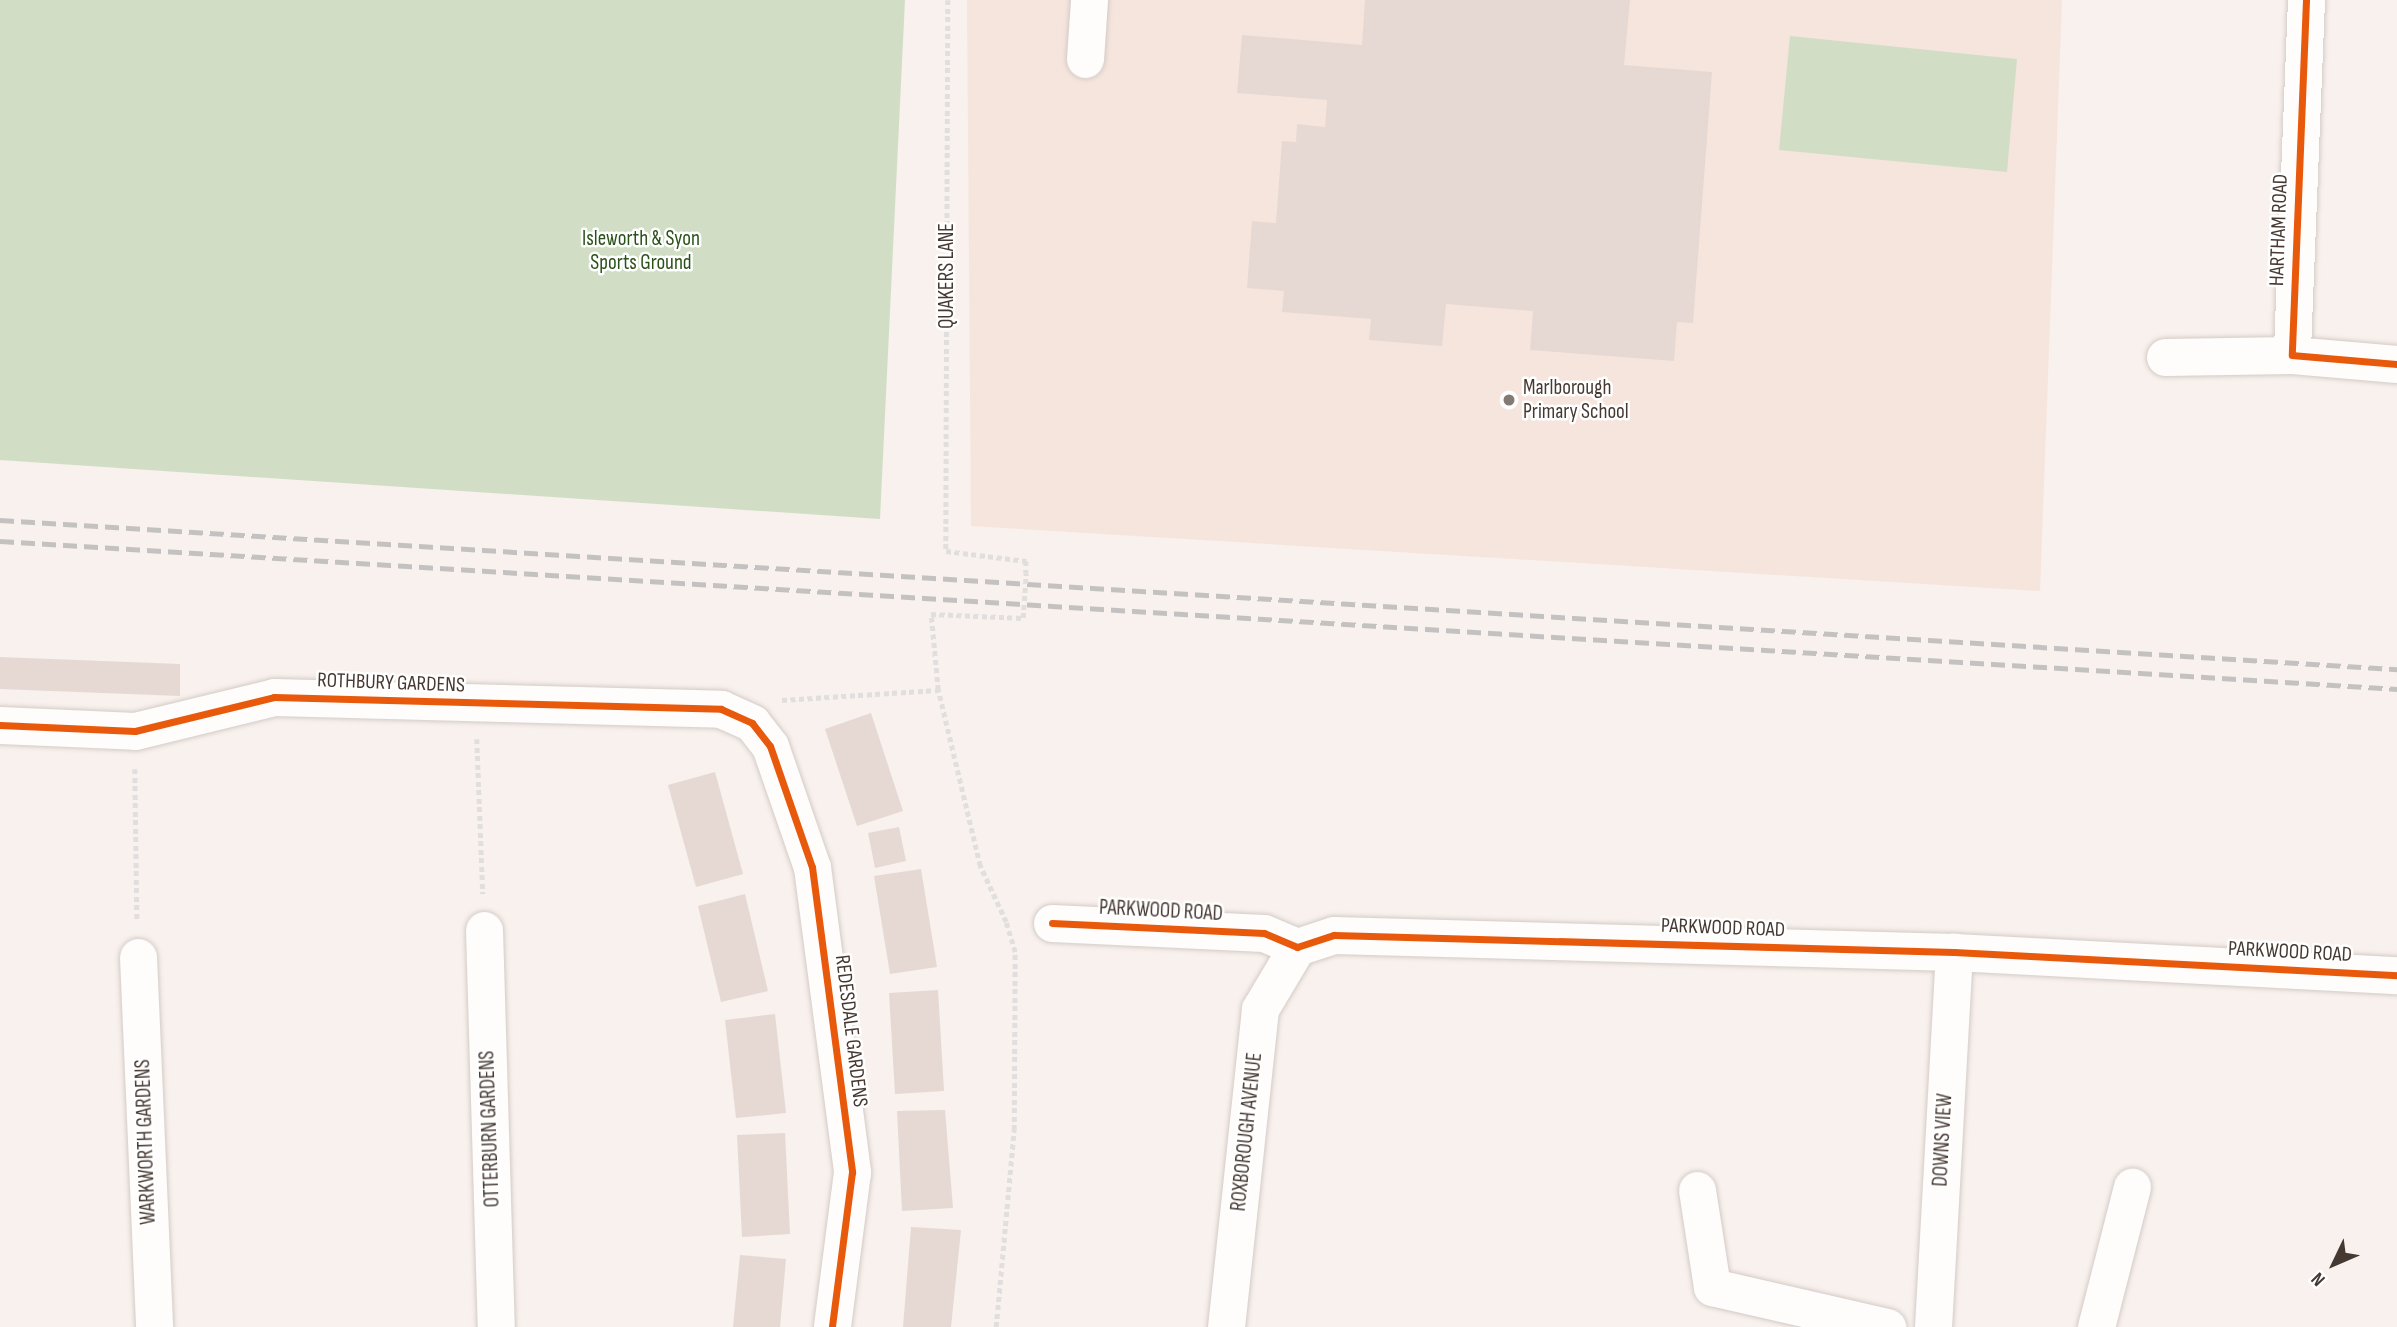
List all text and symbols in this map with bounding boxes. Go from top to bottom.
street label: HARTHAM ROAD [2264,174,2294,286]
street label: QUAKERS LANE [934,223,960,329]
park label: Isleworth & Syon Sports Ground [582,226,700,276]
place label: Marlborough Primary School [1523,375,1629,425]
marker: Marlborough Primary School [1501,392,1517,408]
street label: ROTHBURY GARDENS [317,668,465,698]
street label: PARKWOOD ROAD [1098,895,1224,927]
street label: PARKWOOD ROAD [1661,913,1785,943]
street label: PARKWOOD ROAD [2227,936,2353,968]
street label: REDESDALE GARDENS [829,954,873,1108]
street label: OTTERBURN GARDENS [475,1050,505,1208]
street label: ROXBOROUGH AVENUE [1226,1051,1268,1213]
street label: WARKWORTH GARDENS [131,1059,161,1225]
street label: DOWNS VIEW [1928,1093,1958,1187]
north arrow [2299,1229,2369,1299]
text: N [2307,1267,2330,1291]

